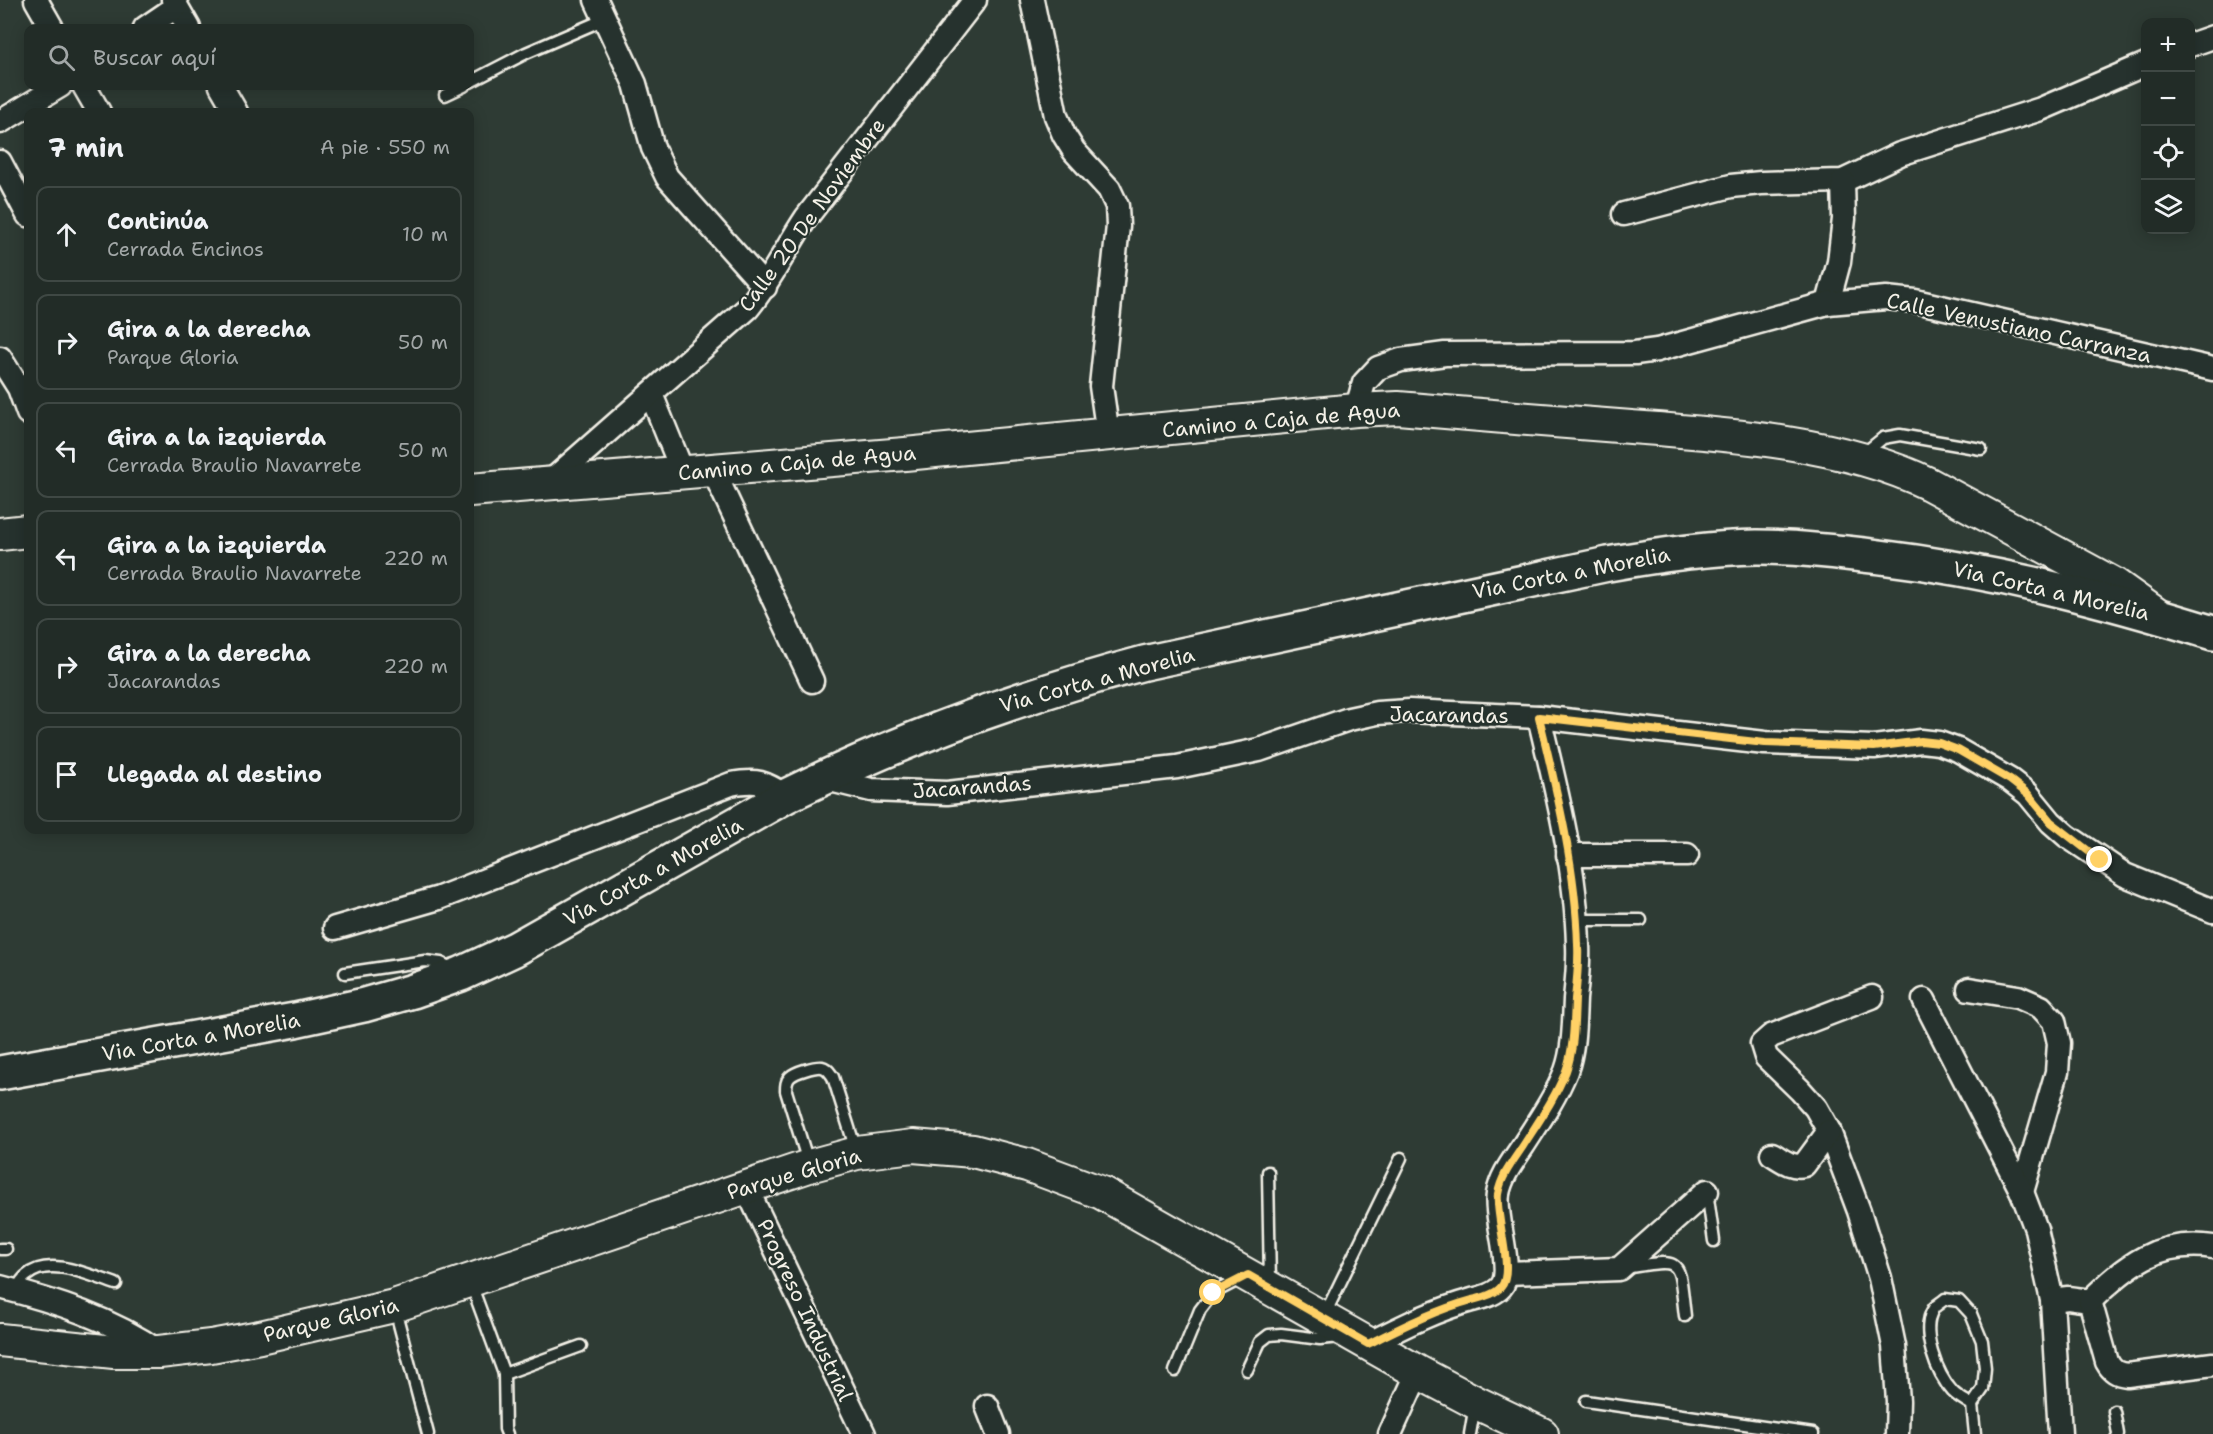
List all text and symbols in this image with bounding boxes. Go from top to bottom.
map controls [2141,18,2195,234]
button: + [2141,18,2195,72]
search box [24,24,474,90]
icon: search [45,41,78,74]
text: Buscar aquí [93,43,216,72]
button: − [2141,72,2195,126]
street label: Calle 20 De Noviembre [732,112,892,318]
button: locate [2141,126,2195,180]
text: 7 min [48,130,124,165]
text: A pie · 550 m [320,134,450,160]
button: layers [2141,180,2195,234]
text: Continúa [107,207,209,236]
icon: ahead [50,218,83,251]
text: 10 m [402,221,448,247]
text: Cerrada Encinos [107,236,264,262]
street label: Calle Venustiano Carranza [1884,286,2154,370]
text: Gira a la derecha [107,315,311,344]
icon: right [50,326,83,359]
text: 50 m [398,329,448,355]
text: Parque Gloria [107,344,238,370]
street label: Camino a Caja de Agua [1161,396,1401,444]
text: Gira a la izquierda [107,423,326,452]
icon: left [50,434,83,467]
text: 50 m [398,437,448,463]
street label: Camino a Caja de Agua [677,439,917,487]
text: Cerrada Braulio Navarrete [107,452,362,478]
text: Gira a la izquierda [107,531,326,560]
street label: Via Corta a Morelia [1470,540,1672,606]
icon: left [50,542,83,575]
text: 220 m [384,545,448,571]
street label: Via Corta a Morelia [1950,555,2152,627]
text: Cerrada Braulio Navarrete [107,560,362,586]
text: Gira a la derecha [107,639,311,668]
street label: Via Corta a Morelia [996,640,1198,720]
icon: right [50,650,83,683]
text: 220 m [384,653,448,679]
text: Jacarandas [107,668,221,694]
street label: Jacarandas [1389,700,1509,730]
icon: arrive [50,758,83,791]
text: Llegada al destino [107,760,322,789]
street label: Jacarandas [911,769,1033,805]
street label: Via Corta a Morelia [558,811,748,933]
route end [2086,846,2112,872]
street label: Via Corta a Morelia [100,1006,302,1068]
street label: Parque Gloria [724,1142,864,1206]
street label: Progreso Industrial [750,1214,860,1406]
route start [1199,1279,1225,1305]
street label: Parque Gloria [261,1291,401,1349]

